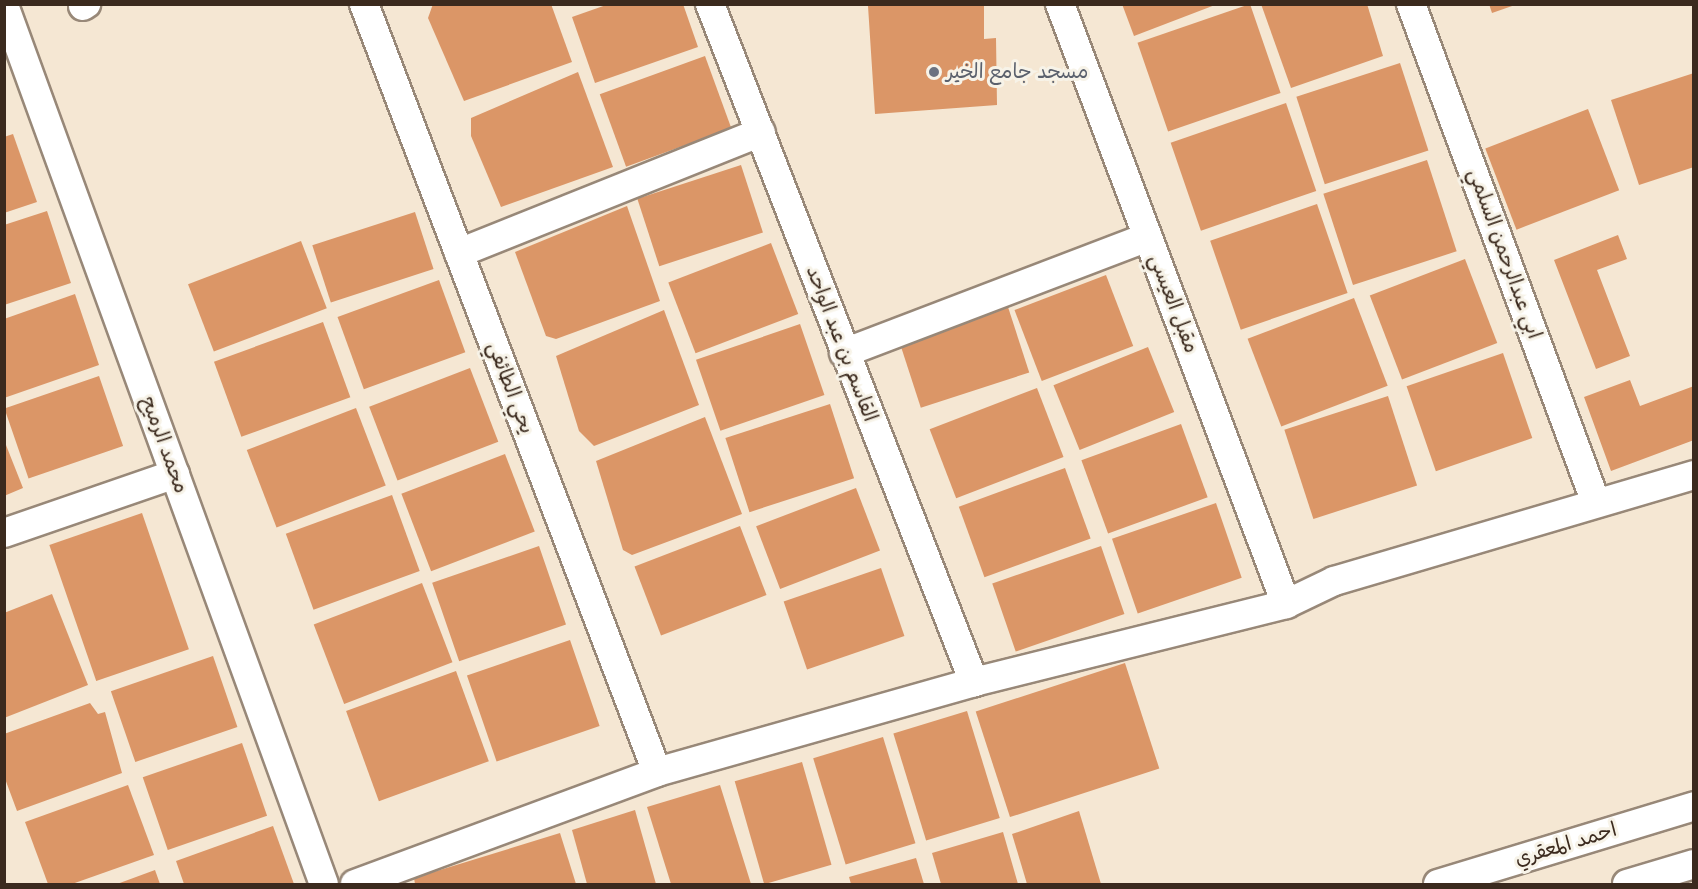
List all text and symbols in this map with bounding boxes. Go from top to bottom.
place label: مسجد جامع الخير [946,60,1088,84]
marker: مسجد جامع الخير [927,65,941,79]
street label: ابي عبدالرحمن السلمي [1462,166,1546,342]
street label: مقبل العيسي [1143,251,1203,357]
street label: القاسم بن عبد الواحد [800,263,882,425]
street label: يحي الطائفي [482,339,538,437]
street label: محمد الرميح [135,393,193,497]
street label: احمد المعقري [1512,818,1620,872]

